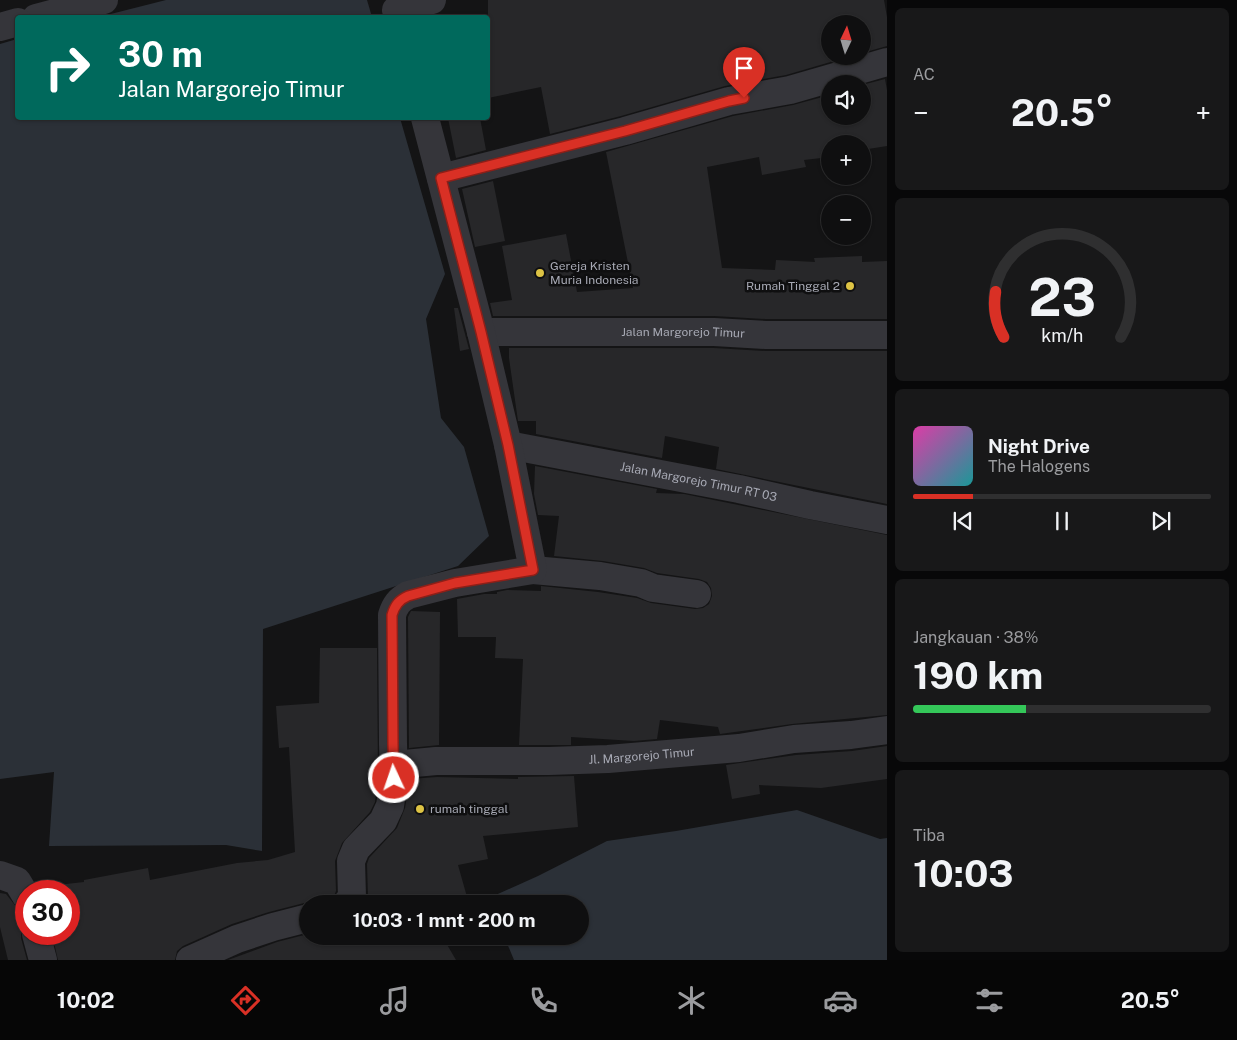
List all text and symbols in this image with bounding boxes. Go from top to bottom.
north arrow [821,15,871,65]
map controls [821,15,871,245]
text: 30 m [118,34,203,75]
icon: right [35,35,100,100]
pin [723,47,765,98]
icon: arrive [730,54,758,82]
text: AC [913,65,935,84]
button: sound [821,75,871,125]
text: Jalan Margorejo Timur [118,76,345,102]
text: 20.5° [1011,90,1113,135]
text: − [913,96,929,129]
text: + [1195,96,1211,129]
button: + [821,135,871,185]
button: − [821,195,871,245]
place label: Gereja Kristen Muria Indonesia [550,259,639,287]
marker: Gereja Kristen Muria Indonesia [534,267,546,279]
text: 23 [1028,267,1096,328]
place label: Rumah Tinggal 2 [746,279,840,293]
marker: Rumah Tinggal 2 [844,280,856,292]
street label: Jalan Margorejo Timur [621,325,746,341]
text: km/h [1041,325,1083,346]
text: Night Drive [988,435,1090,457]
text: The Halogens [988,457,1090,476]
street label: Jalan Margorejo Timur RT 03 [619,459,778,504]
icon: previous [949,507,977,535]
icon: pause [1048,507,1076,535]
icon: next [1147,507,1175,535]
text: Jangkauan · 38% [913,628,1038,647]
text: 190 km [913,653,1043,698]
street label: Jl. Margorejo Timur [588,745,695,767]
position arrow [367,751,419,803]
place label: rumah tinggal [430,802,508,816]
marker: rumah tinggal [414,803,426,815]
text: Tiba [913,826,945,845]
text: 10:03 [913,851,1014,896]
speed limit sign: 30 [15,880,80,945]
text: 10:03 · 1 mnt · 200 m [352,909,536,931]
icon: directions [228,983,263,1018]
icon: music [377,983,412,1018]
icon: phone [526,983,561,1018]
icon: climate [674,983,709,1018]
icon: car [823,983,858,1018]
icon: filters [972,983,1007,1018]
text: 10:02 [57,987,115,1013]
text: 20.5° [1121,987,1180,1013]

